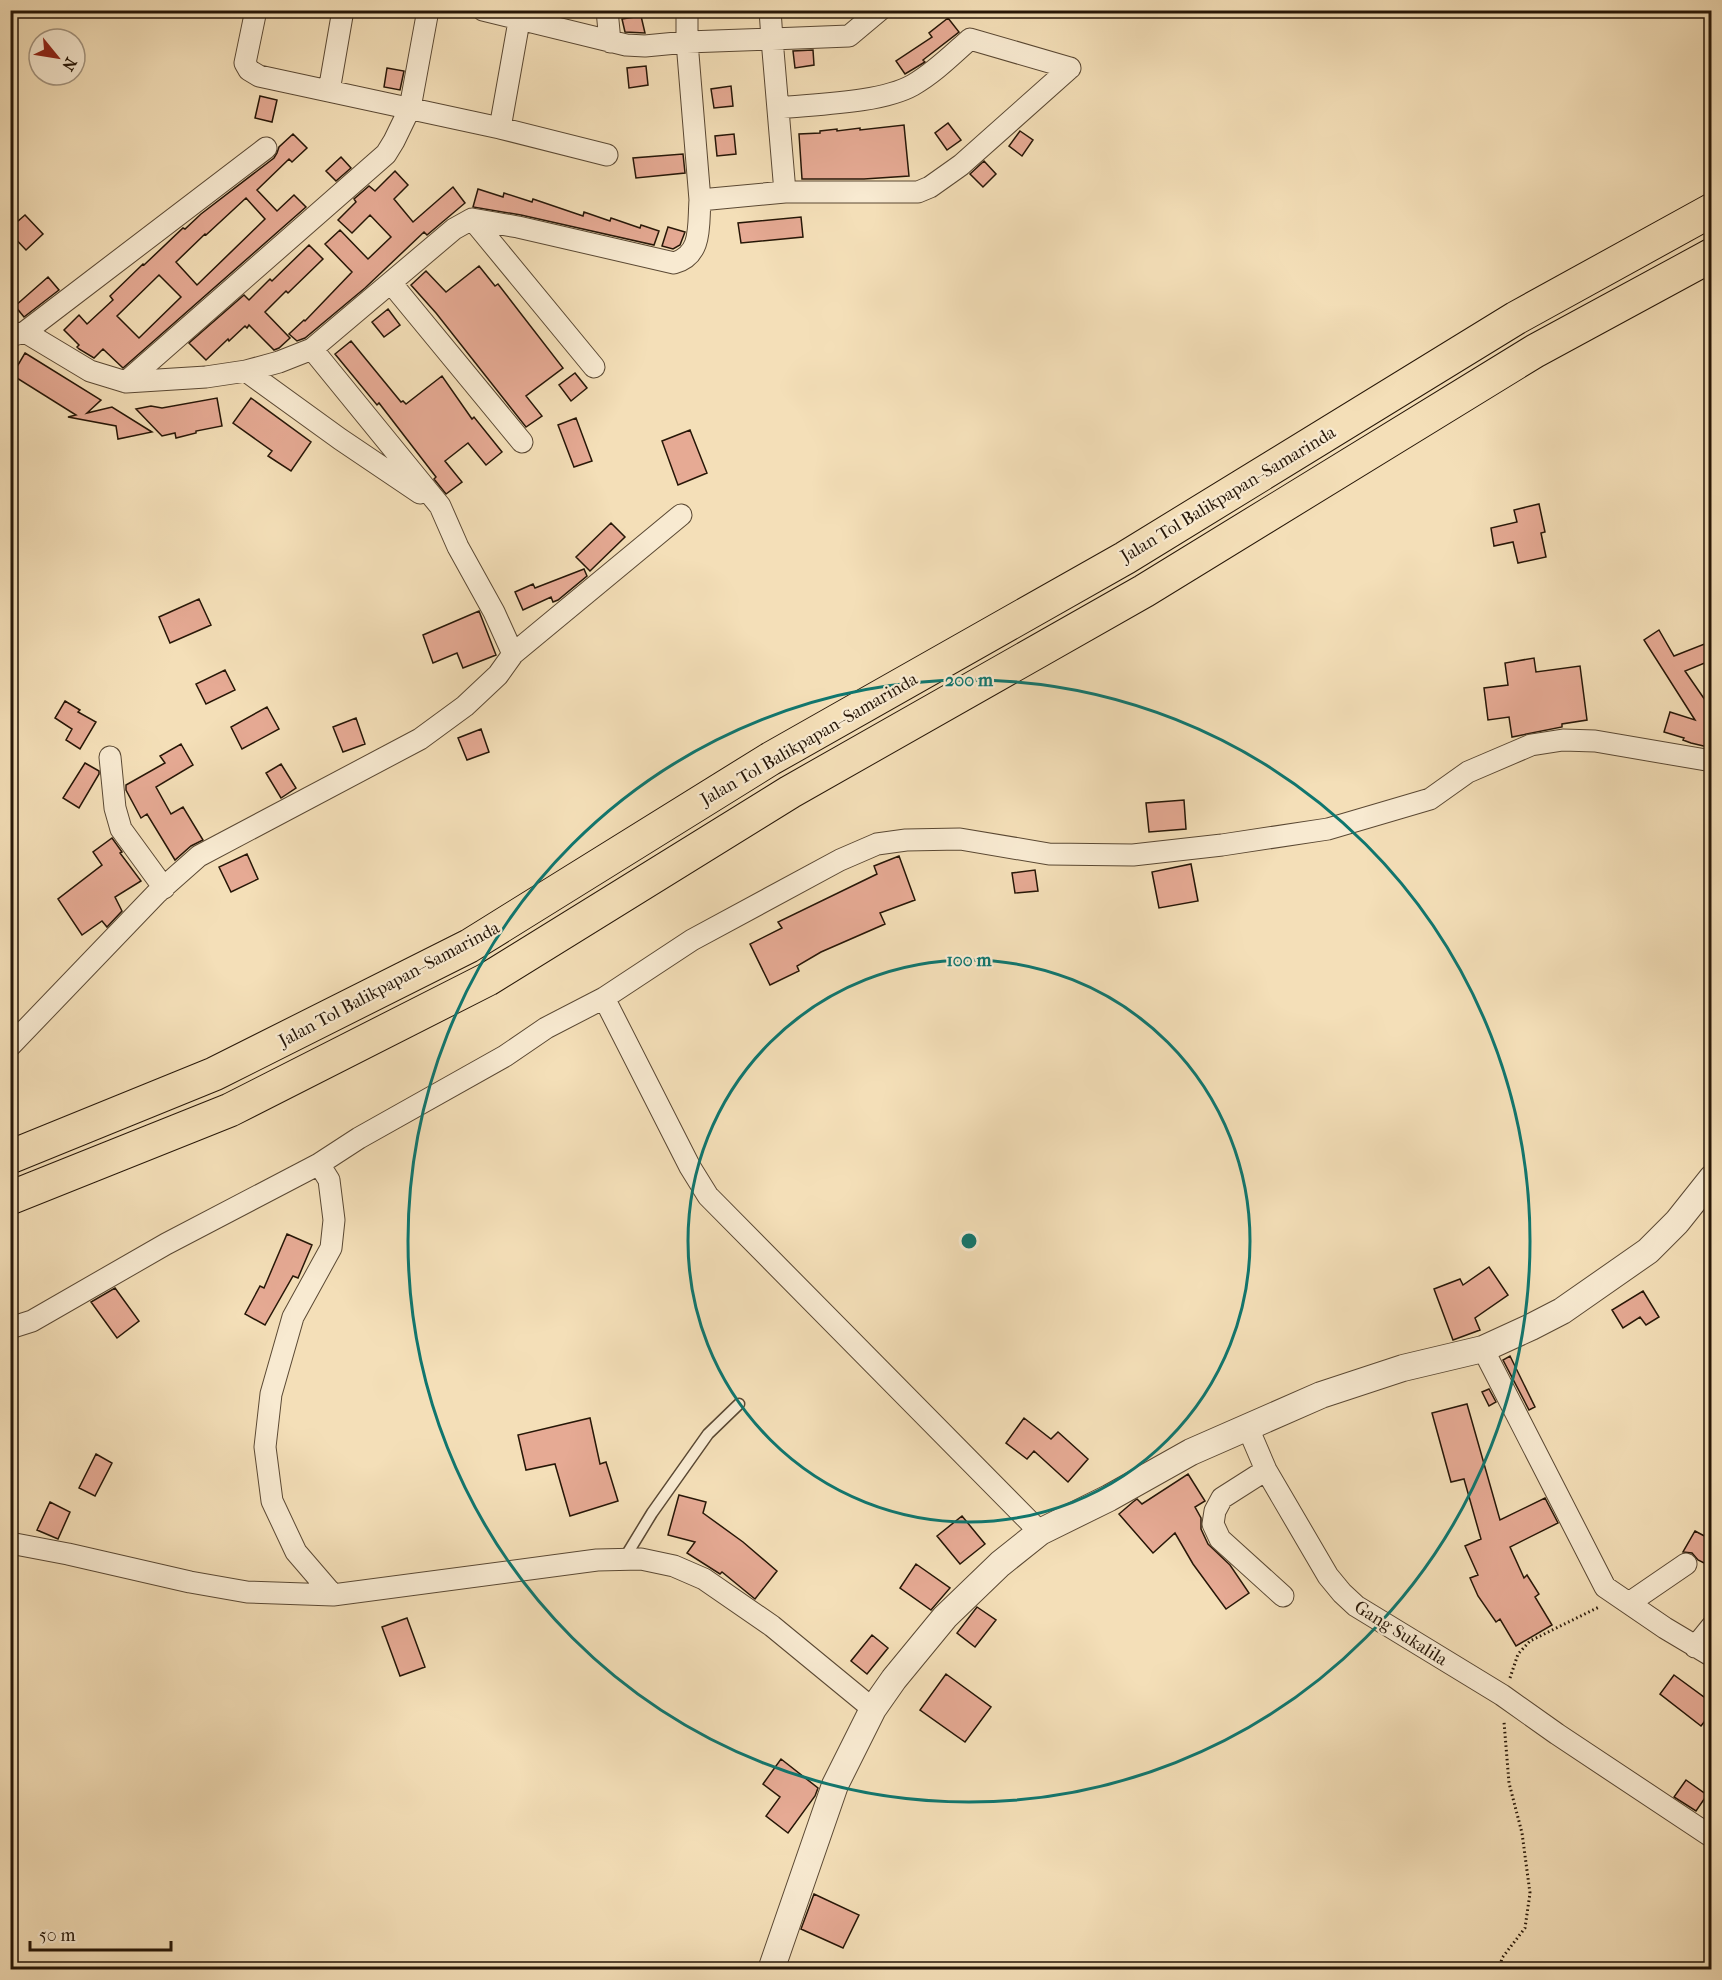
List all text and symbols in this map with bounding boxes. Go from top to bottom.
north arrow [27,27,87,87]
text: N [58,54,81,75]
street label: Jalan Tol Balikpapan–Samarinda [1115,421,1340,568]
street label: Jalan Tol Balikpapan–Samarinda [695,668,922,811]
text: 200 m [945,670,994,691]
street label: Jalan Tol Balikpapan–Samarinda [273,917,504,1053]
text: 100 m [946,950,993,971]
centre of rings [959,1231,979,1251]
street label: Gang Sukalila [1350,1597,1452,1671]
scale bar [30,1914,171,1952]
text: 50 m [39,1925,76,1946]

